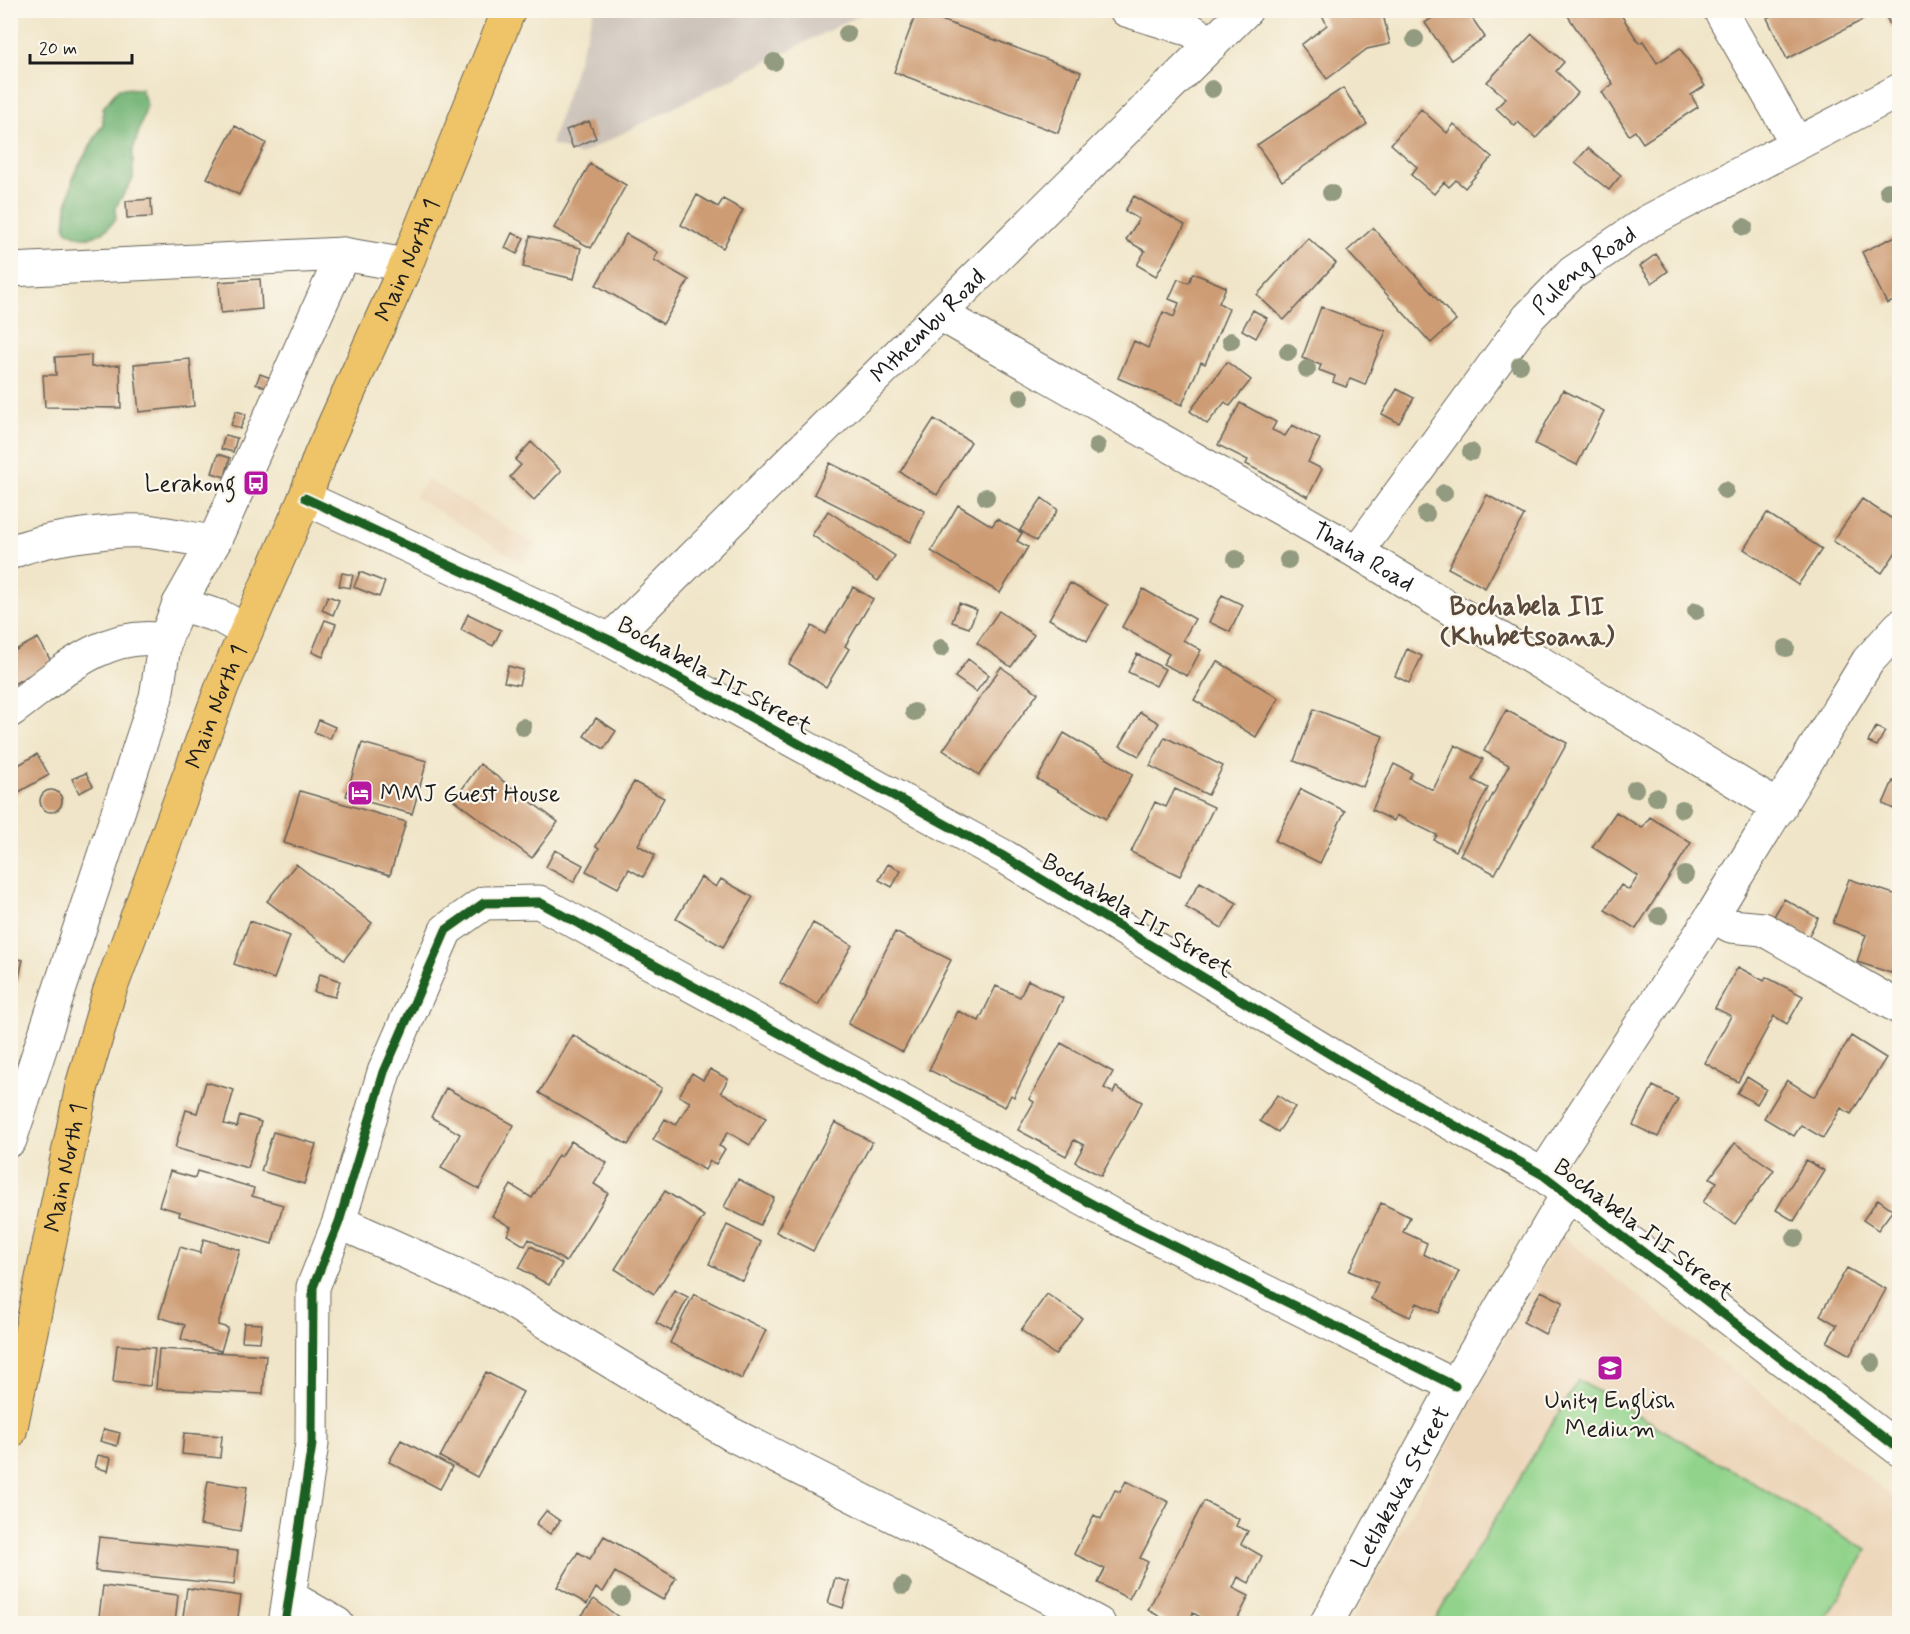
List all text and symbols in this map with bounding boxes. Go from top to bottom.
scale bar [30,27,132,65]
text: 20 m [39,37,77,61]
street label: Main North 1 [368,195,448,327]
street label: Puleng Road [1526,220,1643,322]
street label: Mthembu Road [864,263,993,390]
bus stop icon: Lerakong [241,468,271,498]
place label: Lerakong [145,469,236,503]
street label: Thaha Road [1306,516,1420,600]
district label: Bochabela III (Khubetsoana) [1440,591,1615,655]
street label: Bochabela III Street [611,610,817,743]
street label: Main North 1 [179,640,255,773]
hotel icon: MMJ Guest House [345,778,375,808]
place label: MMJ Guest House [380,779,560,810]
street label: Bochabela III Street [1036,847,1239,986]
street label: Main North 1 [38,1101,95,1235]
street label: Bochabela III Street [1547,1152,1740,1308]
school or university icon: Unity English Medium [1595,1353,1625,1383]
place label: Unity English Medium [1544,1386,1676,1445]
street label: Letlakaka Street [1345,1401,1458,1574]

